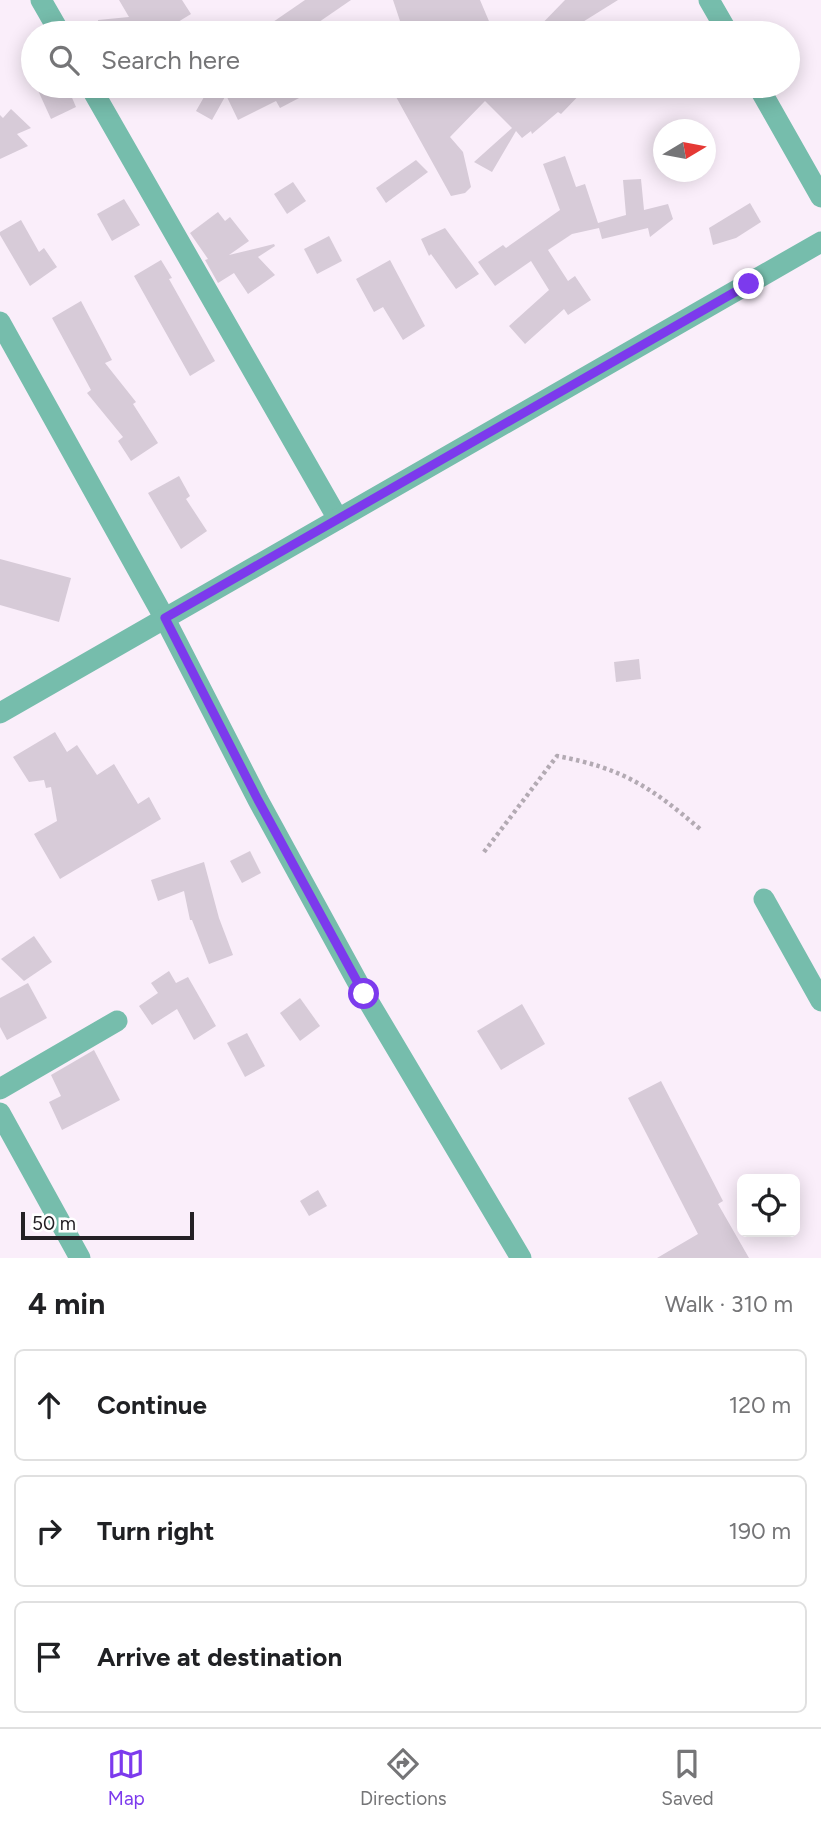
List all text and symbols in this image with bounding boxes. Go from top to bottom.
search box [21,21,800,98]
icon: search [45,41,83,79]
text: Search here [101,44,240,76]
north arrow [653,119,716,182]
route end [733,268,764,299]
route start [348,978,379,1009]
map controls [737,1174,800,1237]
button: locate [737,1174,800,1237]
scale bar [21,1209,194,1241]
text: 50 m [32,1212,76,1235]
text: 4 min [28,1285,105,1322]
text: Walk · 310 m [665,1290,793,1318]
icon: ahead [30,1386,68,1424]
text: Continue [97,1389,207,1421]
text: 120 m [729,1391,791,1419]
icon: right [30,1512,68,1550]
text: Turn right [97,1515,214,1547]
text: 190 m [728,1517,791,1545]
icon: arrive [30,1638,68,1676]
text: Arrive at destination [97,1641,342,1673]
tab: Map [107,1745,145,1810]
tab: Directions [360,1745,447,1810]
tab: Saved [661,1745,714,1810]

